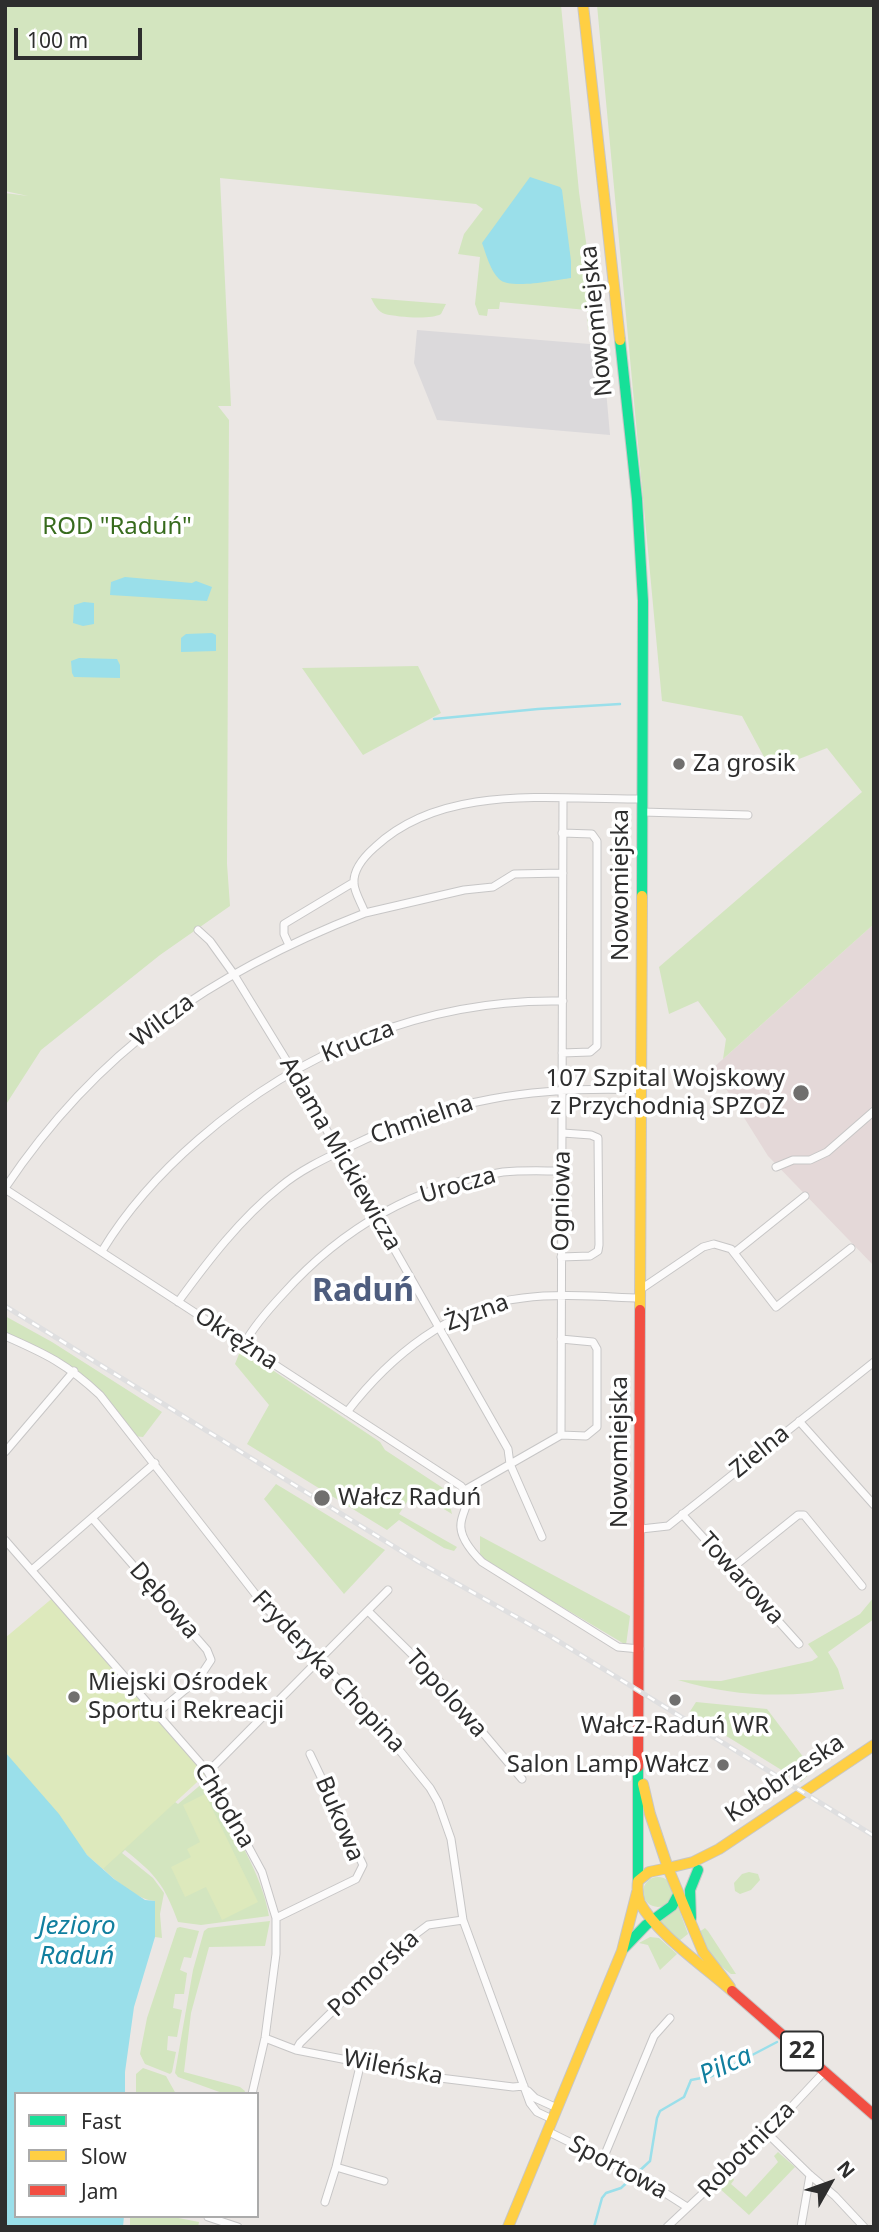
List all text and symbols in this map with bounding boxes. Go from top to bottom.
scale bar [18,14,145,58]
text: 100 m [27,26,88,54]
street label: Nowomiejska [575,244,619,398]
park label: ROD "Raduń" [42,513,192,541]
place label: Za grosik [693,750,796,778]
marker: Za grosik [671,756,687,772]
street label: Nowomiejska [607,809,635,961]
street label: Wilcza [126,988,200,1054]
street label: Krucza [317,1014,399,1070]
street label: Adama Mickiewicza [273,1052,407,1256]
place label: 107 Szpital Wojskowy z Przychodnią SPZOZ [546,1065,785,1121]
marker: 107 Szpital Wojskowy z Przychodnią SPZOZ [791,1083,811,1103]
street label: Chmielna [367,1089,477,1151]
street label: Ogniowa [547,1150,577,1252]
street label: Urocza [417,1161,499,1211]
district label: Raduń [312,1273,414,1311]
street label: Żyzna [441,1288,513,1338]
street label: Okrężna [189,1301,283,1377]
street label: Nowomiejska [606,1376,634,1528]
street label: Zielna [725,1419,795,1485]
place label: Wałcz Raduń [338,1484,481,1512]
marker: Wałcz Raduń [312,1488,332,1508]
street label: Towarowa [692,1527,790,1631]
street label: Dębowa [123,1557,205,1645]
street label: Fryderyka Chopina [245,1585,411,1759]
street label: Topolowa [399,1644,493,1744]
place label: Miejski Ośrodek Sportu i Rekreacji [88,1669,284,1725]
marker: Miejski Ośrodek Sportu i Rekreacji [66,1689,82,1705]
marker: Wałcz-Raduń WR [667,1692,683,1708]
place label: Wałcz-Raduń WR [581,1712,769,1740]
street label: Kołobrzeska [720,1729,850,1829]
place label: Salon Lamp Wałcz [507,1751,709,1779]
marker: Salon Lamp Wałcz [715,1757,731,1773]
street label: Chłodna [188,1758,260,1854]
street label: Bukowa [308,1772,370,1866]
water label: Jezioro Raduń [38,1911,116,1972]
street label: Pomorska [323,1925,425,2023]
road number: 22 [781,2032,823,2070]
water label: Pilca [695,2040,757,2092]
street label: Wileńska [341,2044,445,2092]
legend [14,2092,259,2218]
street label: Robotnicza [693,2096,801,2204]
text: Fast [81,2107,121,2135]
street label: Sportowa [564,2130,672,2206]
text: Slow [81,2142,127,2170]
north arrow [795,2148,865,2218]
text: N [831,2155,861,2184]
text: Jam [81,2177,118,2205]

